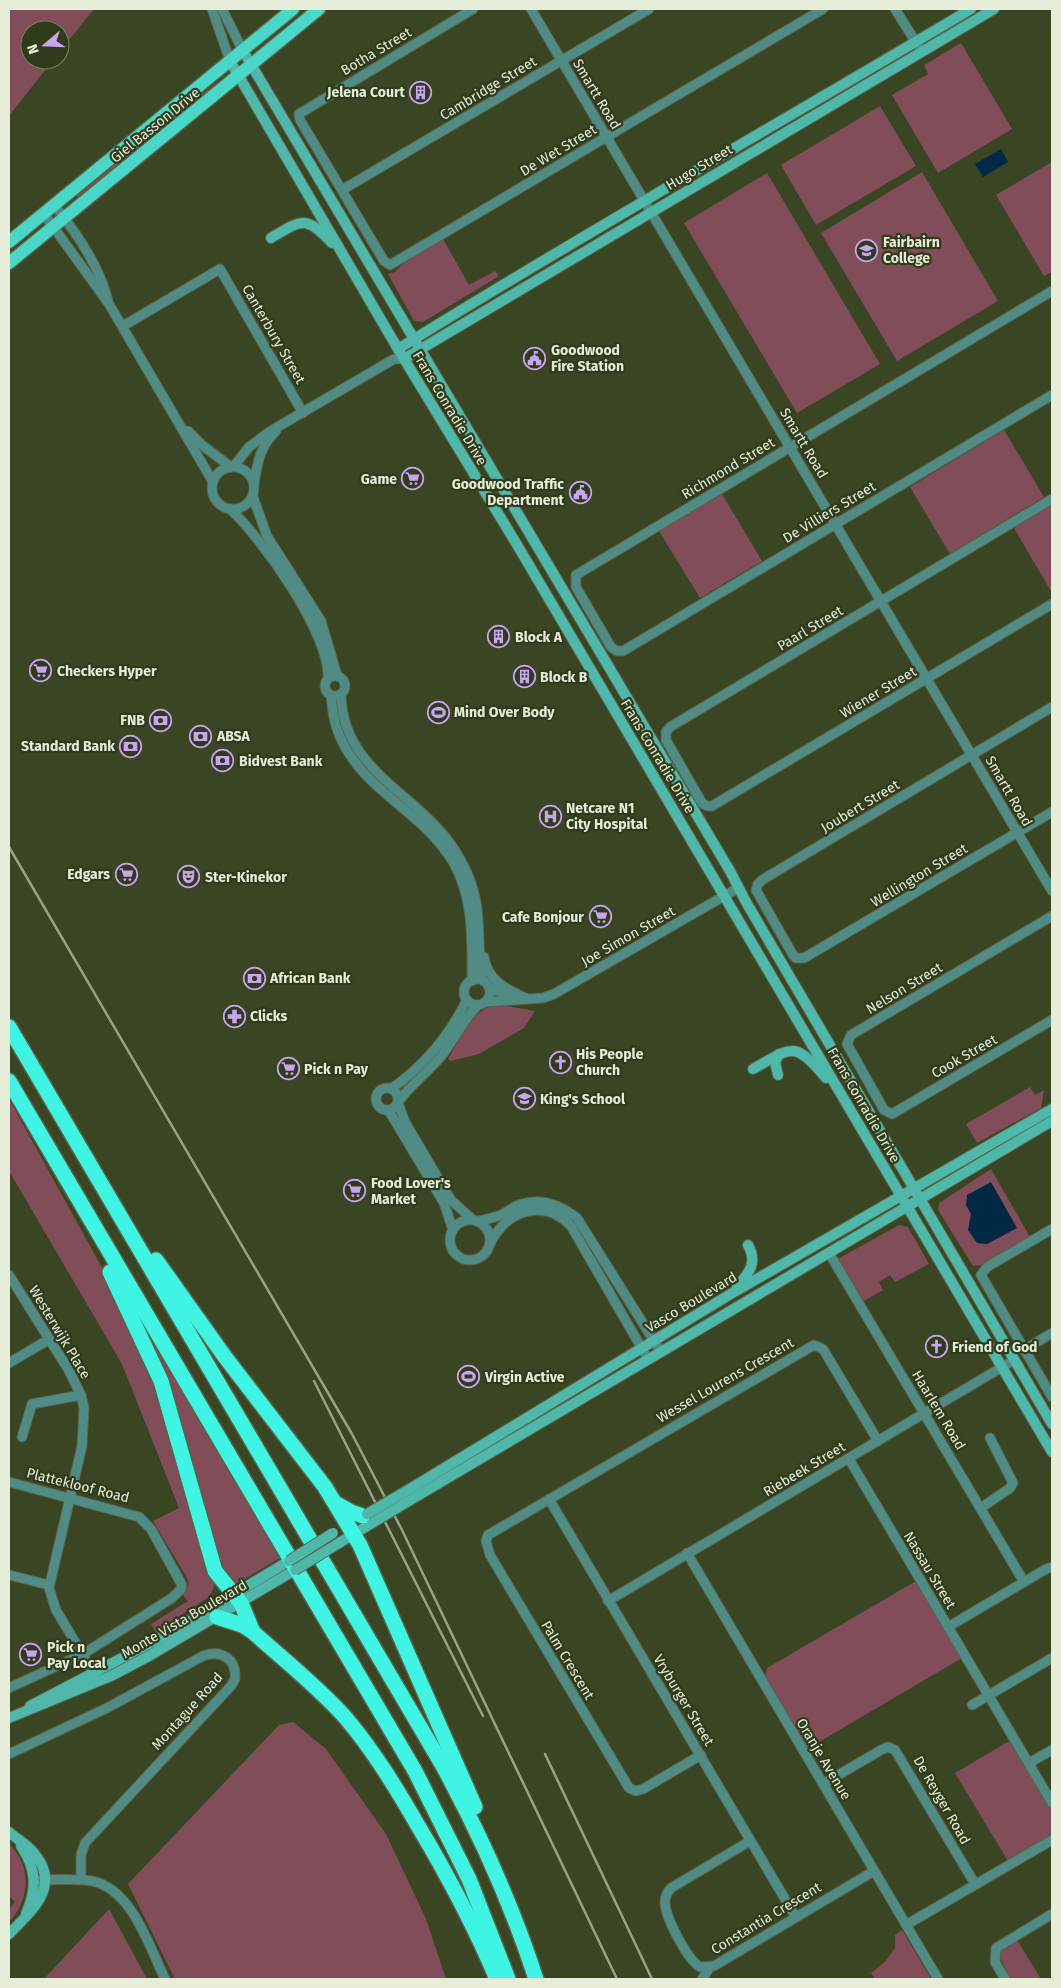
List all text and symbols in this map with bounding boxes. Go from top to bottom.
north arrow [20,20,70,70]
street label: Botha Street [338,23,415,79]
text: N [24,42,43,56]
street label: Cambridge Street [437,52,540,124]
street label: Smartt Road [569,56,624,132]
building icon: Jelena Court [409,80,433,104]
street label: Giel Basson Drive [107,84,203,167]
place label: Jelena Court [326,84,406,101]
street label: De Wet Street [517,120,600,180]
street label: Hugo Street [663,140,736,194]
place label: Fairbairn College [883,234,940,267]
school or university icon: Fairbairn College [855,238,879,262]
street label: Canterbury Street [238,282,309,388]
place label: Goodwood Fire Station [551,342,624,375]
public building icon: Goodwood Fire Station [523,346,547,370]
street label: Frans Conradie Drive [409,348,490,468]
street label: Smartt Road [776,405,831,481]
street label: Richmond Street [679,433,779,503]
supermarket icon: Game [401,467,425,491]
place label: Game [361,471,397,488]
place label: Goodwood Traffic Department [452,476,565,509]
street label: De Villiers Street [780,478,880,547]
public building icon: Goodwood Traffic Department [568,480,592,504]
street label: Paarl Street [774,602,847,655]
building icon: Block A [487,625,511,649]
place label: Block A [515,629,563,646]
supermarket icon: Checkers Hyper [29,659,53,683]
street label: Wiener Street [837,662,920,722]
place label: Checkers Hyper [57,663,157,680]
building icon: Block B [512,665,536,689]
place label: Block B [540,669,588,686]
street label: Frans Conradie Drive [617,696,698,816]
sports icon: Mind Over Body [426,700,450,724]
place label: Mind Over Body [454,704,555,721]
bank icon: FNB [149,708,173,732]
place label: FNB [120,712,145,729]
bank icon: ABSA [189,724,213,748]
place label: ABSA [216,728,251,745]
bank icon: Standard Bank [119,734,143,758]
place label: Standard Bank [21,738,115,755]
bank icon: Bidvest Bank [211,749,235,773]
place label: Bidvest Bank [239,753,323,770]
street label: Smartt Road [982,753,1036,830]
street label: Joubert Street [818,776,903,837]
place label: Netcare N1 City Hospital [566,800,648,833]
hospital icon: Netcare N1 City Hospital [538,804,562,828]
street label: Wellington Street [868,839,971,911]
supermarket icon: Edgars [114,862,138,886]
theatre icon: Ster-Kinekor [177,865,201,889]
place label: Edgars [67,866,110,883]
place label: Ster-Kinekor [205,869,287,886]
street label: Joe Simon Street [578,902,679,970]
supermarket icon: Cafe Bonjour [588,905,612,929]
place label: Cafe Bonjour [502,909,584,926]
street label: Nelson Street [863,959,946,1018]
bank icon: African Bank [242,966,266,990]
place label: African Bank [269,970,351,987]
pharmacy icon: Clicks [222,1004,246,1028]
place label: Clicks [250,1008,287,1025]
street label: Cook Street [928,1030,1001,1082]
street label: Frans Conradie Drive [824,1045,904,1166]
place label: His People Church [576,1046,644,1079]
church icon: His People Church [548,1050,572,1074]
supermarket icon: Pick n Pay [276,1057,300,1081]
place label: Pick n Pay [304,1061,369,1078]
school or university icon: King's School [512,1087,536,1111]
place label: King's School [540,1091,626,1108]
place label: Food Lover's Market [371,1175,451,1208]
supermarket icon: Food Lover's Market [343,1179,367,1203]
street label: Vasco Boulevard [642,1268,740,1336]
street label: Westerwijk Place [25,1282,94,1382]
street label: Wessel Lourens Crescent [654,1334,798,1427]
church icon: Friend of God [924,1335,948,1359]
place label: Friend of God [952,1339,1038,1356]
sports icon: Virgin Active [457,1365,481,1389]
street label: Haarlem Road [908,1367,969,1453]
place label: Virgin Active [484,1369,565,1386]
street label: Riebeek Street [760,1438,849,1501]
street label: Plattekloof Road [25,1464,131,1506]
street label: Nassau Street [900,1528,960,1613]
street label: Monte Vista Boulevard [118,1577,250,1662]
street label: Palm Crescent [537,1618,598,1703]
place label: Pick n Pay Local [47,1639,107,1672]
supermarket icon: Pick n Pay Local [19,1643,43,1667]
street label: Vryburger Street [650,1652,718,1750]
street label: Montague Road [148,1669,227,1754]
street label: Oranje Avenue [793,1715,855,1803]
street label: De Reyger Road [909,1753,974,1847]
street label: Constantia Crescent [708,1878,825,1958]

